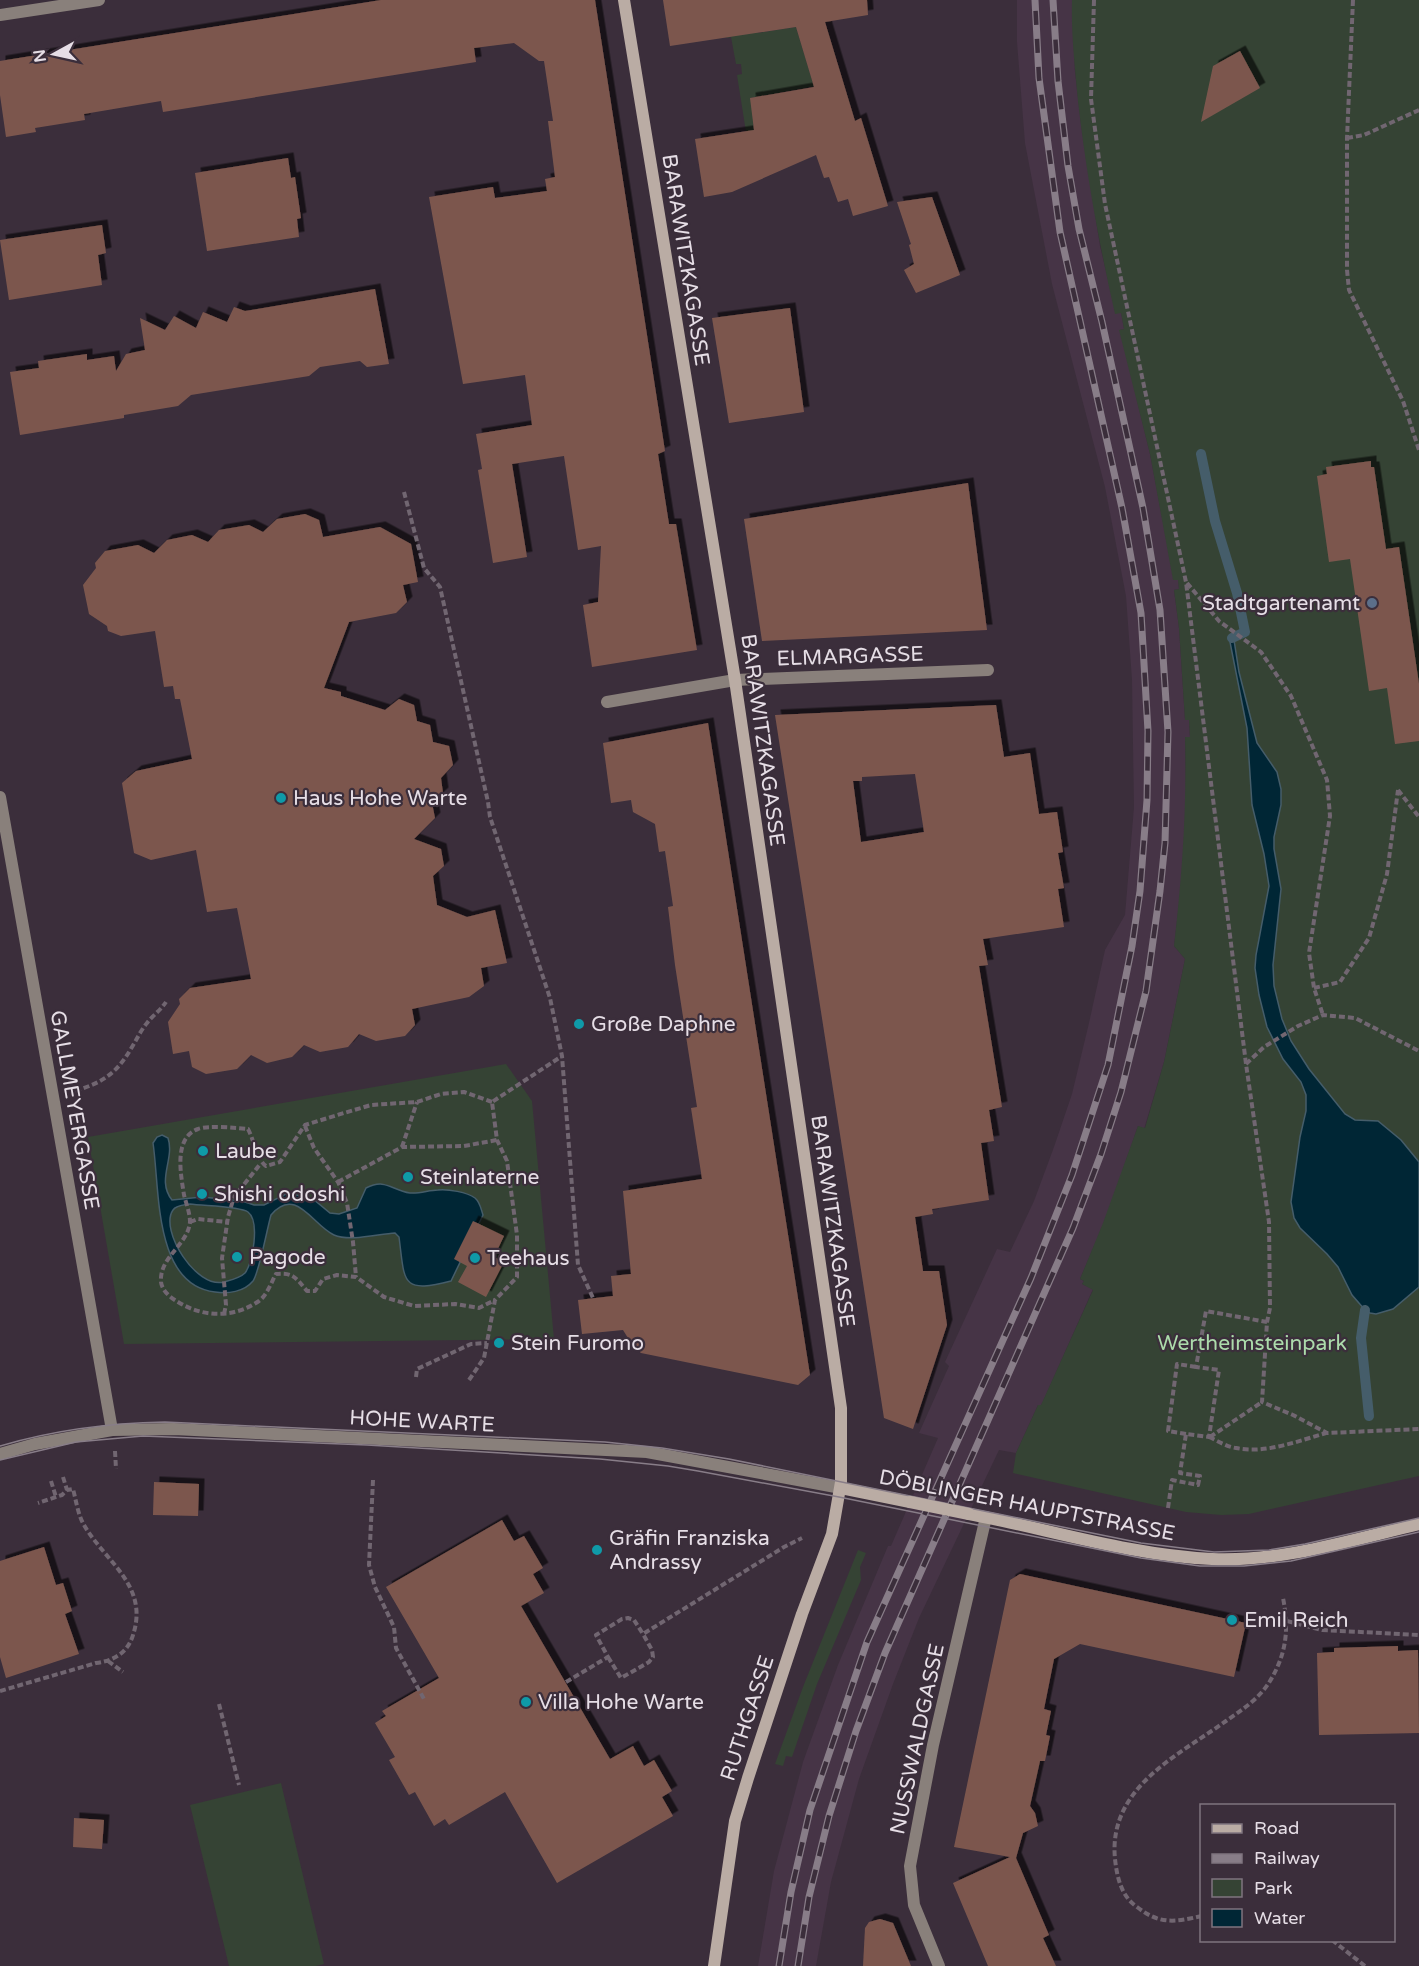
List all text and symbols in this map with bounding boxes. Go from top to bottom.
north arrow [24,24,84,84]
text: N [29,48,51,64]
street label: BARAWITZKAGASSE [656,152,715,368]
place label: Stadtgartenamt [1202,591,1360,616]
marker: Stadtgartenamt [1365,596,1379,610]
street label: BARAWITZKAGASSE [735,632,790,848]
street label: ELMARGASSE [776,641,924,672]
place label: Haus Hohe Warte [293,786,467,811]
marker: Haus Hohe Warte [274,791,288,805]
street label: GALLMEYERGASSE [45,1008,104,1212]
place label: Große Daphne [591,1012,736,1037]
marker: Große Daphne [572,1017,586,1031]
street label: BARAWITZKAGASSE [805,1113,860,1329]
place label: Laube [215,1139,277,1164]
marker: Laube [196,1144,210,1158]
place label: Steinlaterne [420,1165,540,1190]
marker: Steinlaterne [401,1170,415,1184]
place label: Shishi odoshi [214,1182,345,1207]
marker: Shishi odoshi [195,1187,209,1201]
place label: Pagode [249,1245,326,1270]
place label: Teehaus [487,1246,570,1271]
marker: Pagode [230,1250,244,1264]
marker: Teehaus [468,1251,482,1265]
place label: Stein Furomo [511,1331,644,1356]
park label: Wertheimsteinpark [1157,1331,1347,1356]
marker: Stein Furomo [492,1336,506,1350]
street label: HOHE WARTE [349,1405,495,1438]
street label: DÖBLINGER HAUPTSTRASSE [877,1465,1177,1546]
place label: Gräfin Franziska Andrassy [609,1526,770,1575]
marker: Gräfin Franziska Andrassy [590,1543,604,1557]
place label: Emil Reich [1244,1608,1349,1633]
marker: Emil Reich [1225,1613,1239,1627]
street label: NUSSWALDGASSE [885,1642,950,1837]
street label: RUTHGASSE [715,1652,780,1784]
place label: Villa Hohe Warte [538,1690,704,1715]
marker: Villa Hohe Warte [519,1695,533,1709]
legend [1200,1804,1395,1942]
text: Road [1254,1817,1299,1839]
text: Railway [1254,1847,1320,1869]
text: Park [1254,1877,1293,1899]
text: Water [1254,1907,1305,1929]

